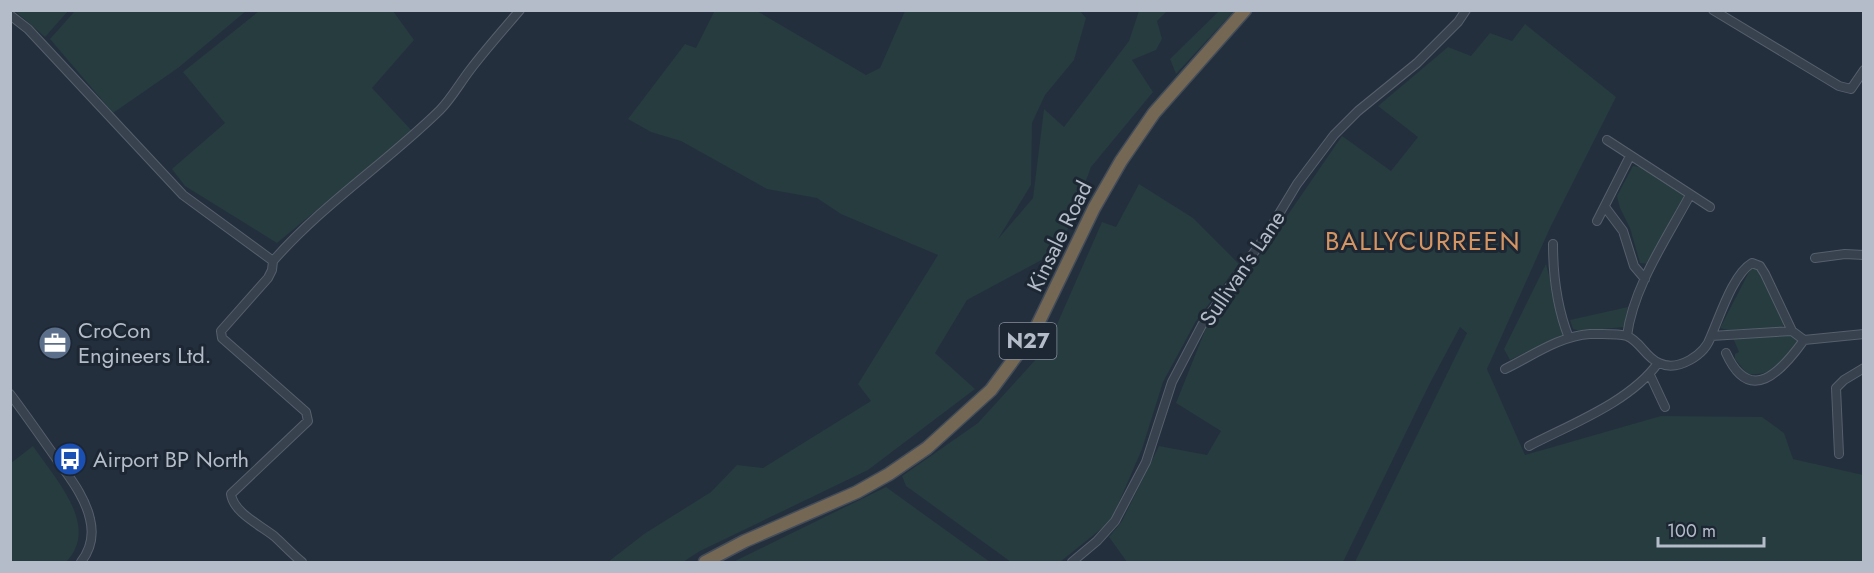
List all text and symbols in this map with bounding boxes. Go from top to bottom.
street label: Kinsale Road [1018,175,1100,297]
street label: Sullivan's Lane [1191,204,1293,332]
district label: BALLYCURREEN [1325,222,1521,260]
place label: CroCon Engineers Ltd. [78,314,211,371]
road number: N27 [1000,323,1056,359]
office icon: CroCon Engineers Ltd. [37,325,73,361]
bus stop icon: Airport BP North [52,441,88,477]
place label: Airport BP North [93,443,249,475]
scale bar [1658,510,1764,548]
text: 100 m [1667,518,1716,544]

